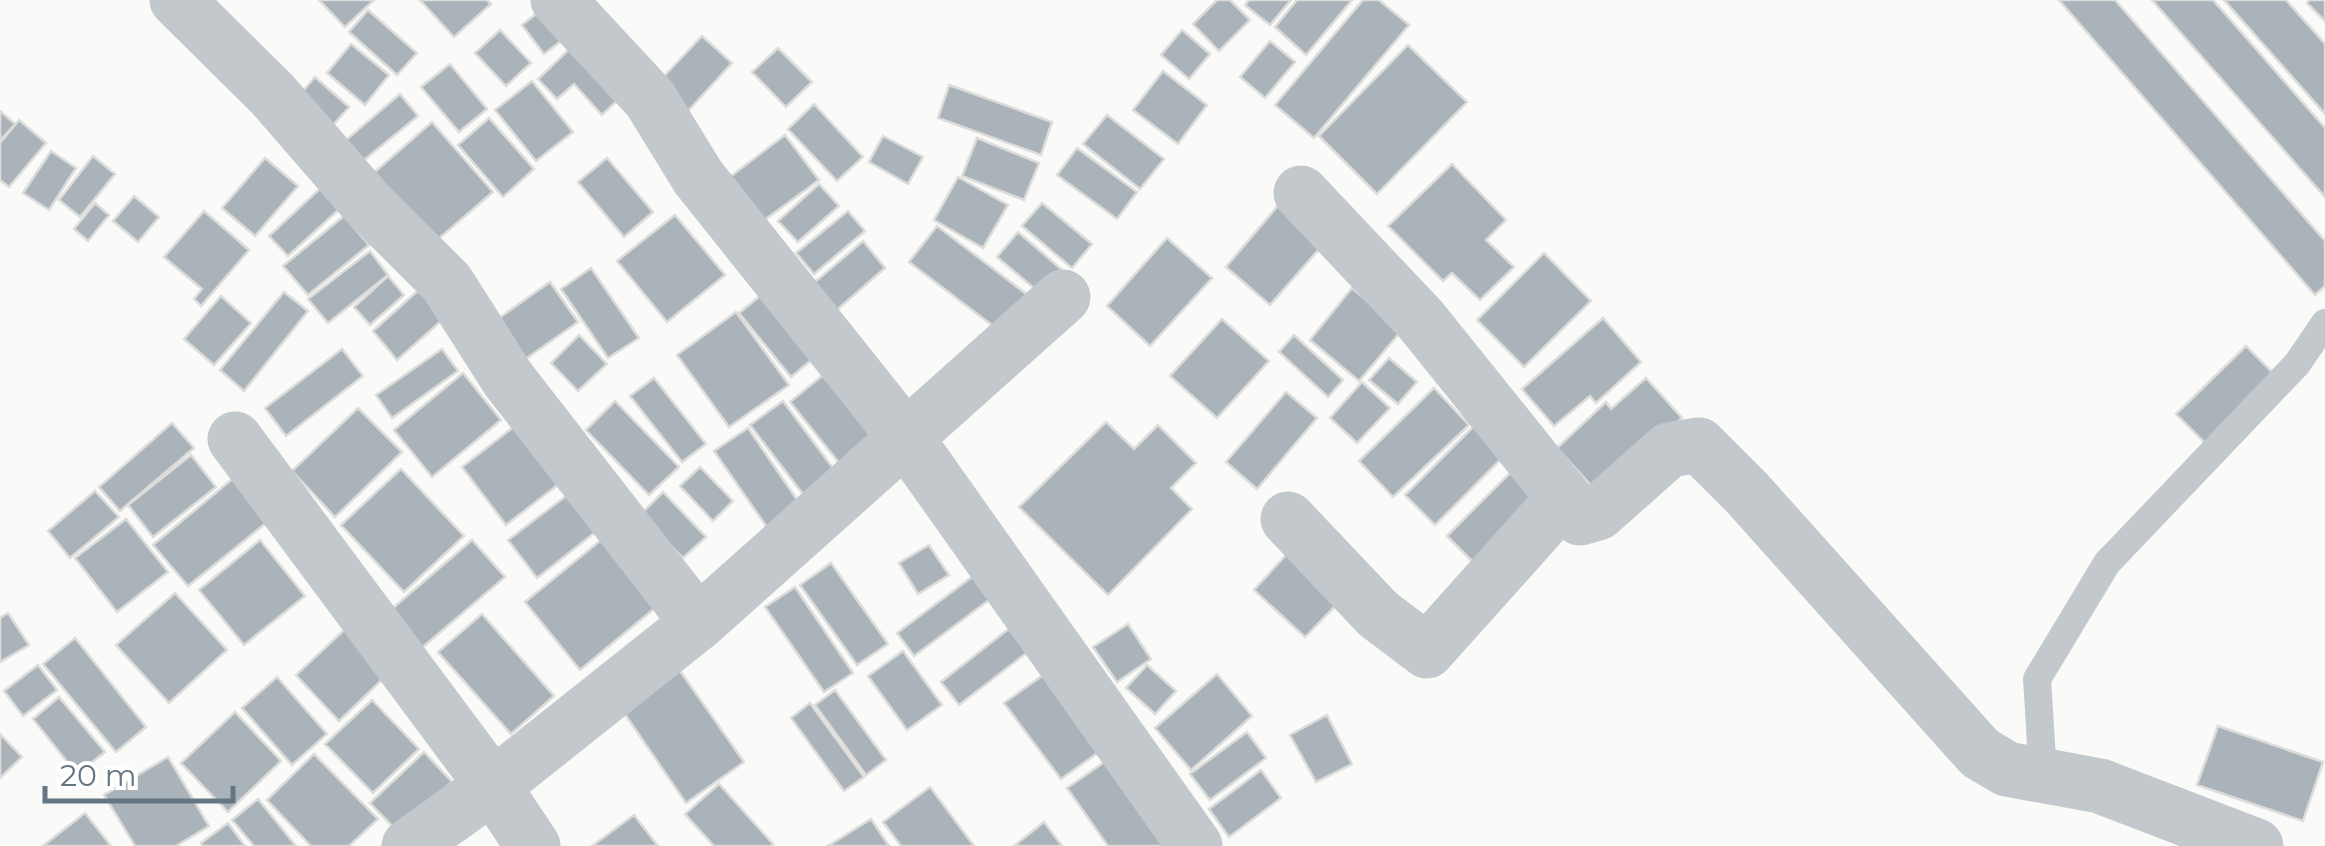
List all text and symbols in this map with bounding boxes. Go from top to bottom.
scale bar [45,741,232,803]
text: 20 m [60,757,137,794]

